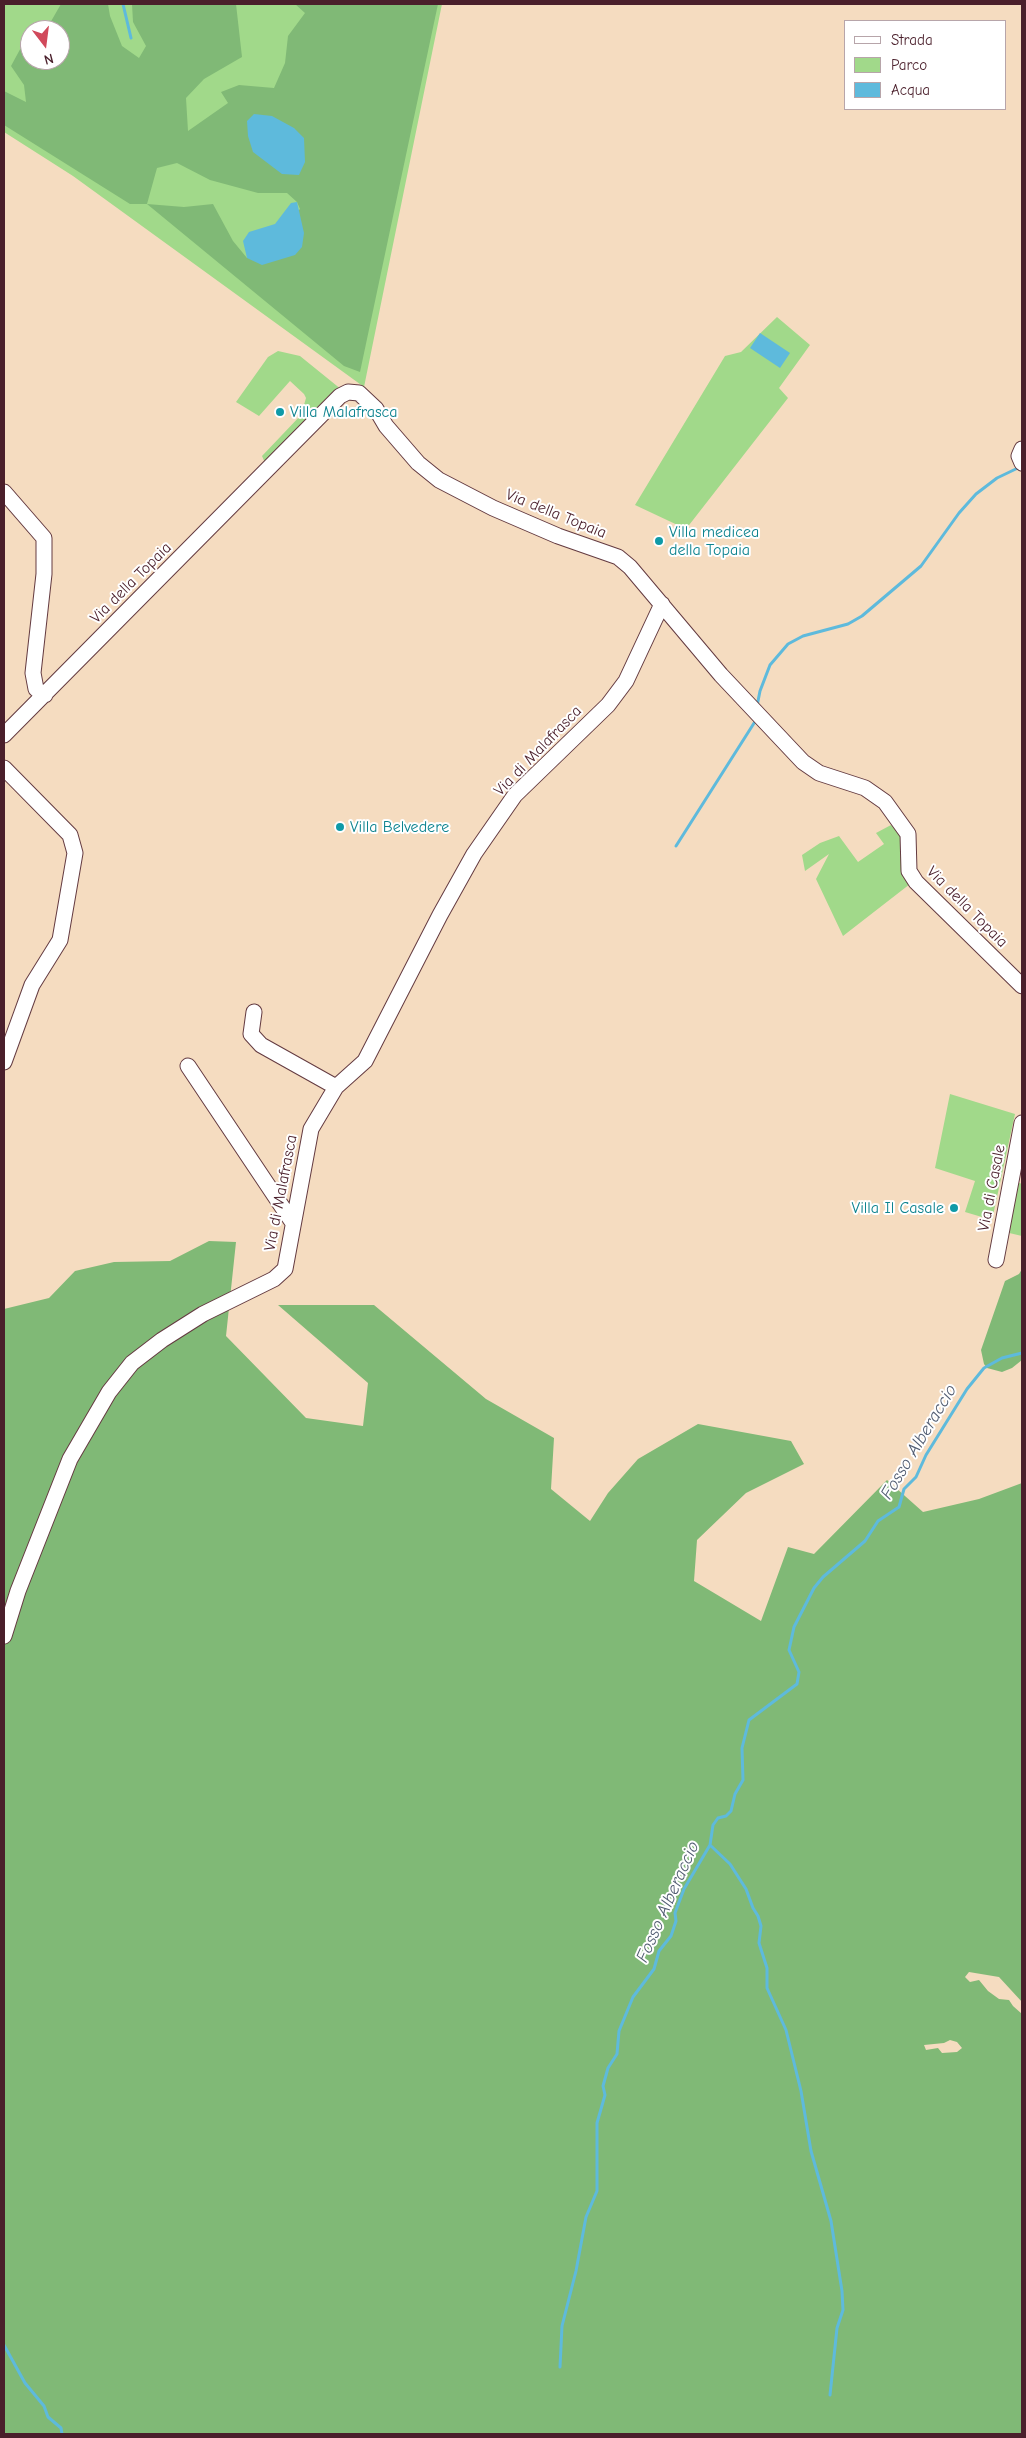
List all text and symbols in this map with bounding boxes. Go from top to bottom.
north arrow [20,20,70,70]
legend [844,20,1006,110]
text: Strada [891,31,933,49]
text: N [42,50,55,68]
text: Parco [891,56,927,74]
text: Acqua [891,81,930,99]
place label: Villa Malafrasca [290,402,398,422]
marker: Villa Malafrasca [274,406,286,418]
street label: Via della Topaia [503,485,609,543]
place label: Villa medicea della Topaia [669,522,759,560]
marker: Villa medicea della Topaia [653,535,665,547]
street label: Via della Topaia [86,538,176,628]
street label: Via di Malafrasca [490,702,586,800]
place label: Villa Belvedere [350,817,449,837]
marker: Villa Belvedere [334,821,346,833]
street label: Via della Topaia [922,862,1012,952]
street label: Via di Malafrasca [260,1133,302,1253]
street label: Via di Casale [974,1143,1010,1233]
place label: Villa Il Casale [852,1198,944,1218]
marker: Villa Il Casale [948,1202,960,1214]
water label: Fosso Alberaccio [876,1381,962,1503]
water label: Fosso Alberaccio [632,1838,704,1966]

